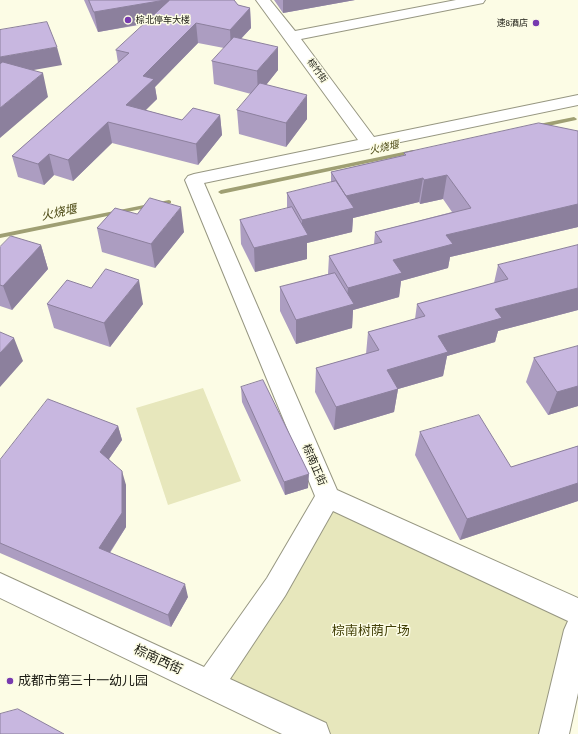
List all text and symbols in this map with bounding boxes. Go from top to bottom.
marker: 棕北停车大楼 [123,15,133,25]
place label: 棕北停车大楼 [136,15,190,25]
place label: 速8酒店 [497,18,528,28]
marker: 速8酒店 [531,18,541,28]
street label: 棕竹街 [305,57,329,85]
water label: 火烧堰 [368,139,400,157]
water label: 火烧堰 [40,202,78,224]
street label: 棕南正街 [299,442,329,488]
park label: 棕南树荫广场 [332,623,410,639]
street label: 棕南西街 [131,642,185,678]
place label: 成都市第三十一幼儿园 [18,673,148,689]
marker: 成都市第三十一幼儿园 [5,676,15,686]

